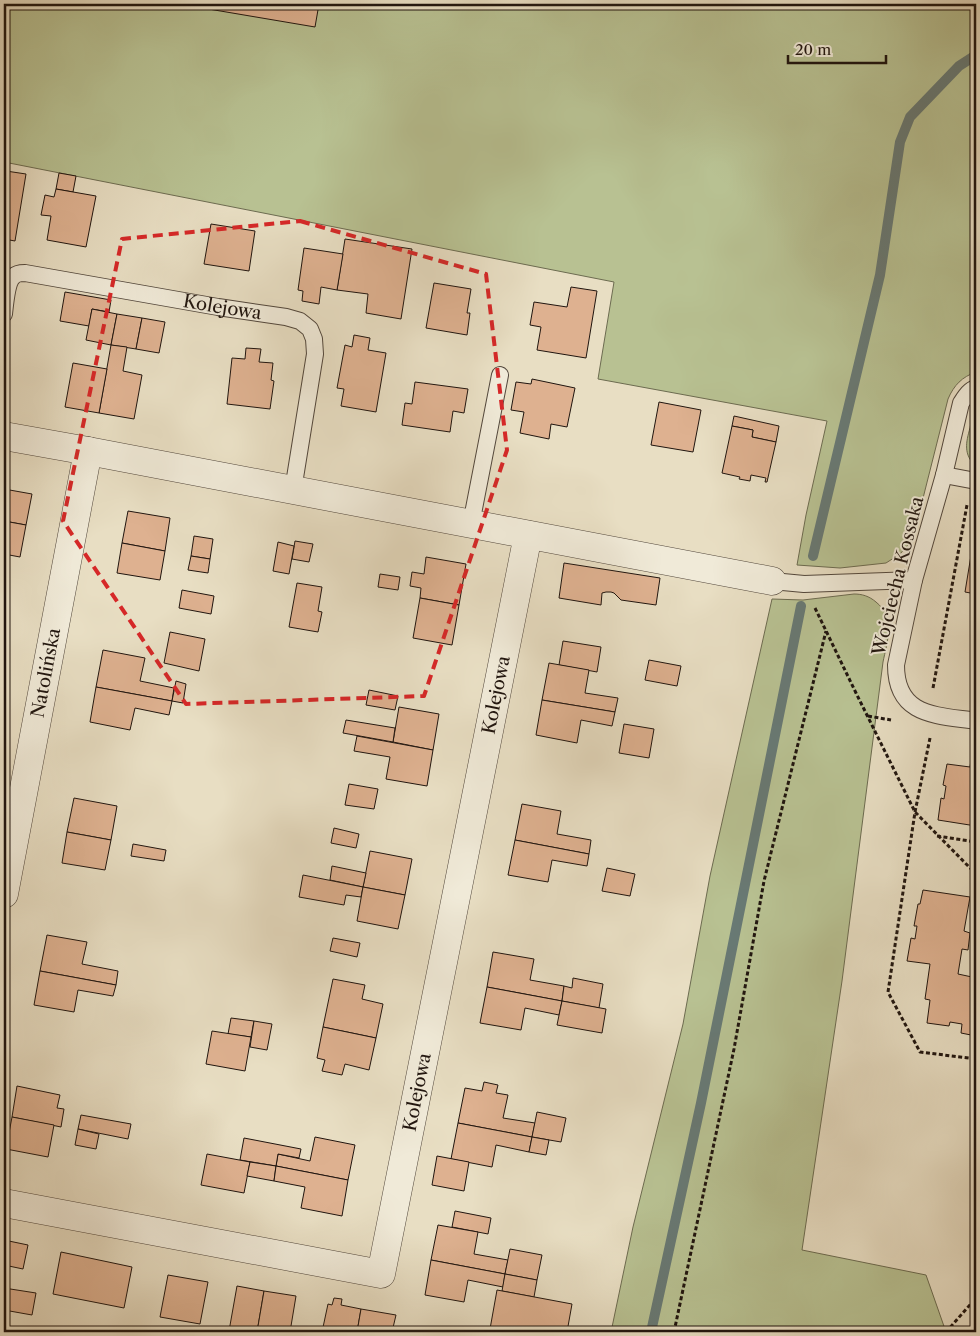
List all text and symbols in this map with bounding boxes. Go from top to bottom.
scale bar [788,32,885,64]
text: 20 m [795,40,831,59]
street label: Kolejowa [181,290,264,324]
street label: Wojciecha Kossaka [867,494,929,659]
street label: Natolińska [27,626,65,720]
street label: Kolejowa [478,653,515,736]
street label: Kolejowa [399,1051,436,1133]

